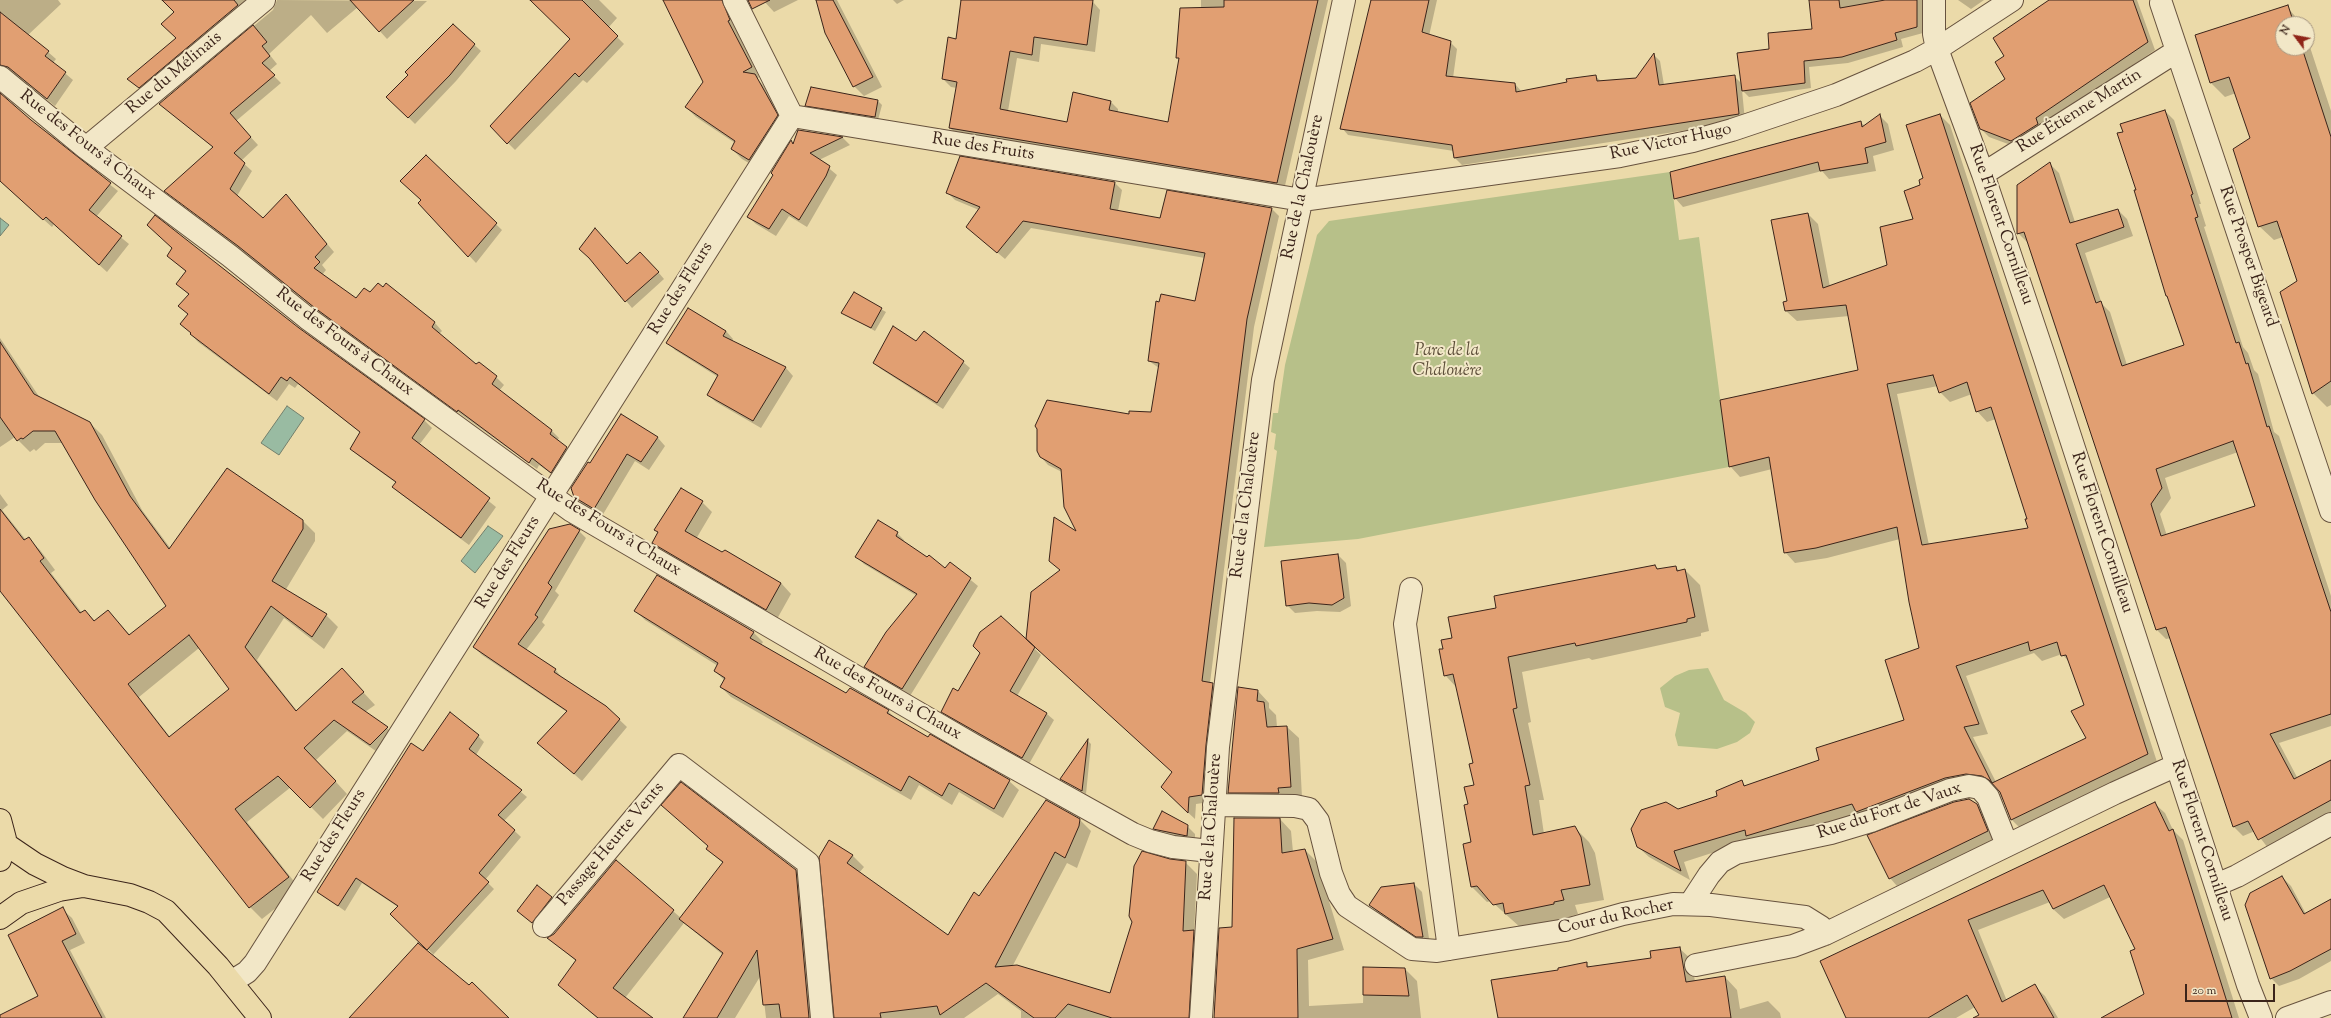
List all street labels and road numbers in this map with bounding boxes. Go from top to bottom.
street label: Rue du Mélinais [123,28,227,120]
street label: Rue Étienne Martin [2014,65,2146,159]
street label: Rue des Fours à Chaux [15,86,159,206]
street label: Rue de la Chalouère [1279,113,1329,261]
street label: Rue Victor Hugo [1608,120,1734,166]
street label: Rue des Fruits [930,130,1036,166]
street label: Rue Florent Cornilleau [1963,142,2037,308]
street label: Rue Prosper Bigeard [2213,184,2281,330]
street label: Rue des Fleurs [645,239,719,339]
street label: Rue des Fours à Chaux [271,284,417,402]
street label: Rue de la Chalouère [1228,430,1266,580]
street label: Rue Florent Cornilleau [2065,450,2137,616]
street label: Rue des Fours à Chaux [532,476,684,582]
street label: Rue des Fleurs [472,513,546,613]
street label: Rue des Fours à Chaux [809,644,965,746]
street label: Rue de la Chalouère [1197,753,1227,901]
street label: Rue Florent Cornilleau [2165,758,2237,924]
street label: Passage Heurte Vents [554,779,670,911]
street label: Rue du Fort de Vaux [1815,779,1965,845]
street label: Rue des Fleurs [298,786,372,886]
street label: Cour du Rocher [1556,896,1676,940]

